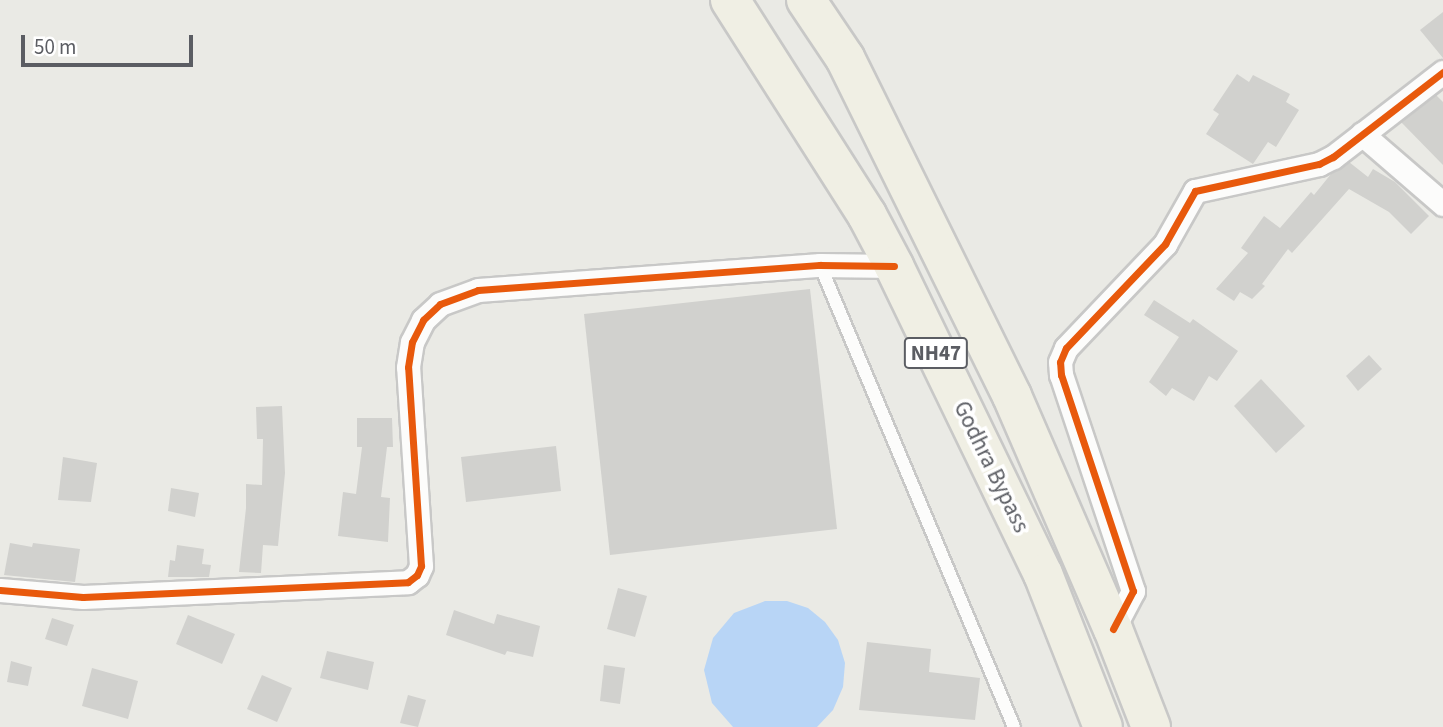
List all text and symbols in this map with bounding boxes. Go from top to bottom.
scale bar [24,21,196,65]
text: 50 m [34,32,76,62]
road number: NH47 [903,336,969,370]
street label: Godhra Bypass [947,397,1035,537]

